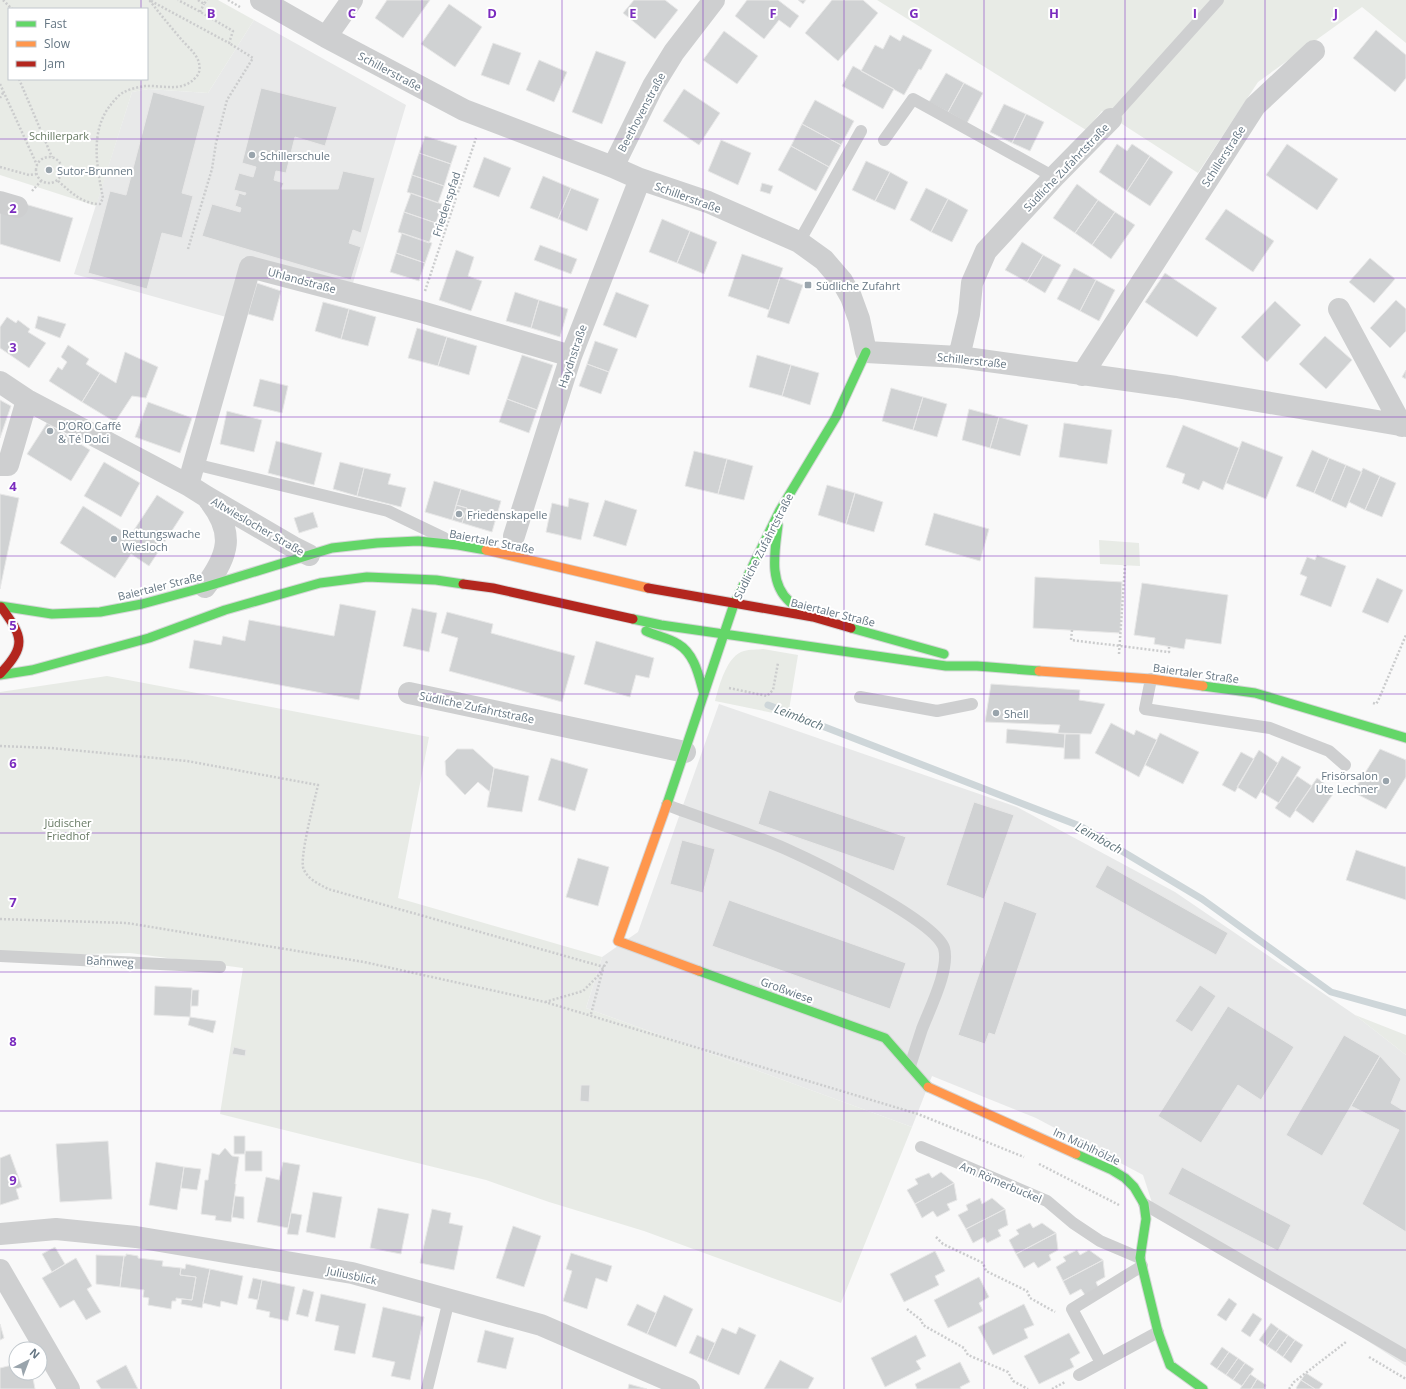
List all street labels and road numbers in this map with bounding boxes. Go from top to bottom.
street label: Schillerstraße [356,48,424,94]
street label: Beethovenstraße [614,70,668,154]
street label: Südliche Zufahrtstraße [1020,120,1112,214]
street label: Schillerstraße [1198,123,1248,189]
street label: Friedenspfad [428,170,464,238]
street label: Schillerstraße [653,178,723,216]
street label: Uhlandstraße [266,264,338,296]
street label: Haydnstraße [554,322,590,390]
street label: Schillerstraße [936,349,1008,371]
street label: Südliche Zufahrtstraße [730,490,796,602]
street label: Altwieslocher Straße [209,493,307,559]
street label: Baiertaler Straße [448,525,536,557]
street label: Baiertaler Straße [116,568,204,604]
street label: Baiertaler Straße [789,594,877,630]
street label: Baiertaler Straße [1152,660,1240,686]
street label: Südliche Zufahrtstraße [418,688,536,726]
street label: Bahnweg [86,952,134,970]
street label: Großwiese [759,974,815,1006]
street label: Im Mühlhölzle [1051,1124,1123,1168]
street label: Am Römerbuckel [958,1158,1044,1206]
street label: Juliusblick [325,1262,379,1288]

